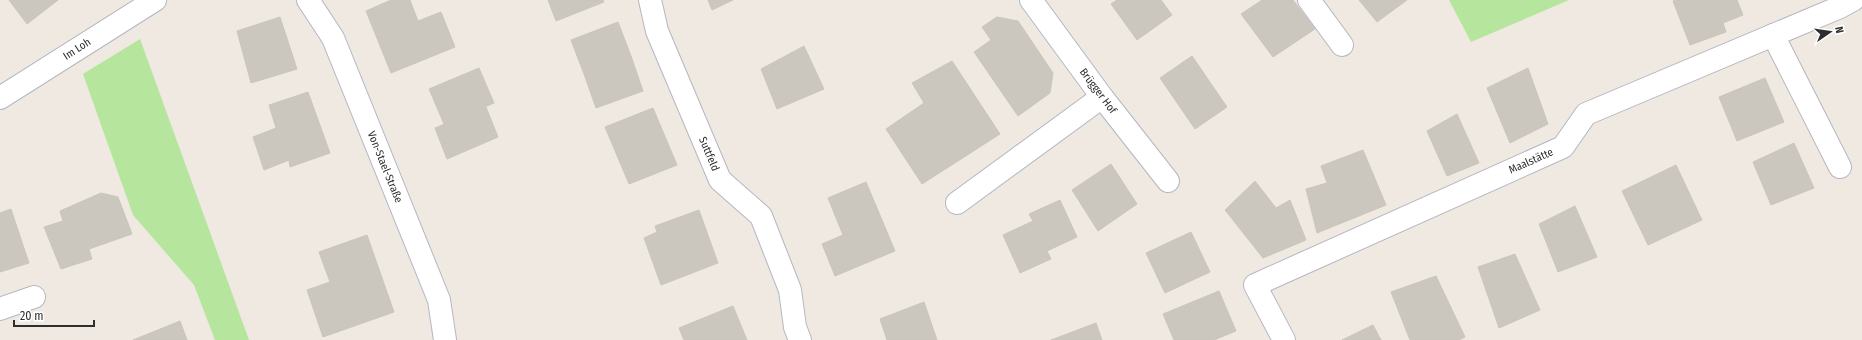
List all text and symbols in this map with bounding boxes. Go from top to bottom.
north arrow [1810,12,1850,52]
text: N [1832,25,1846,35]
street label: Im Loh [61,35,93,63]
street label: Brügger Hof [1077,66,1120,117]
street label: Von-Stael-Straße [365,129,405,205]
street label: Suttfeld [696,135,722,173]
street label: Maalstätte [1507,145,1555,177]
scale bar [14,302,94,328]
text: 20 m [20,309,44,323]

